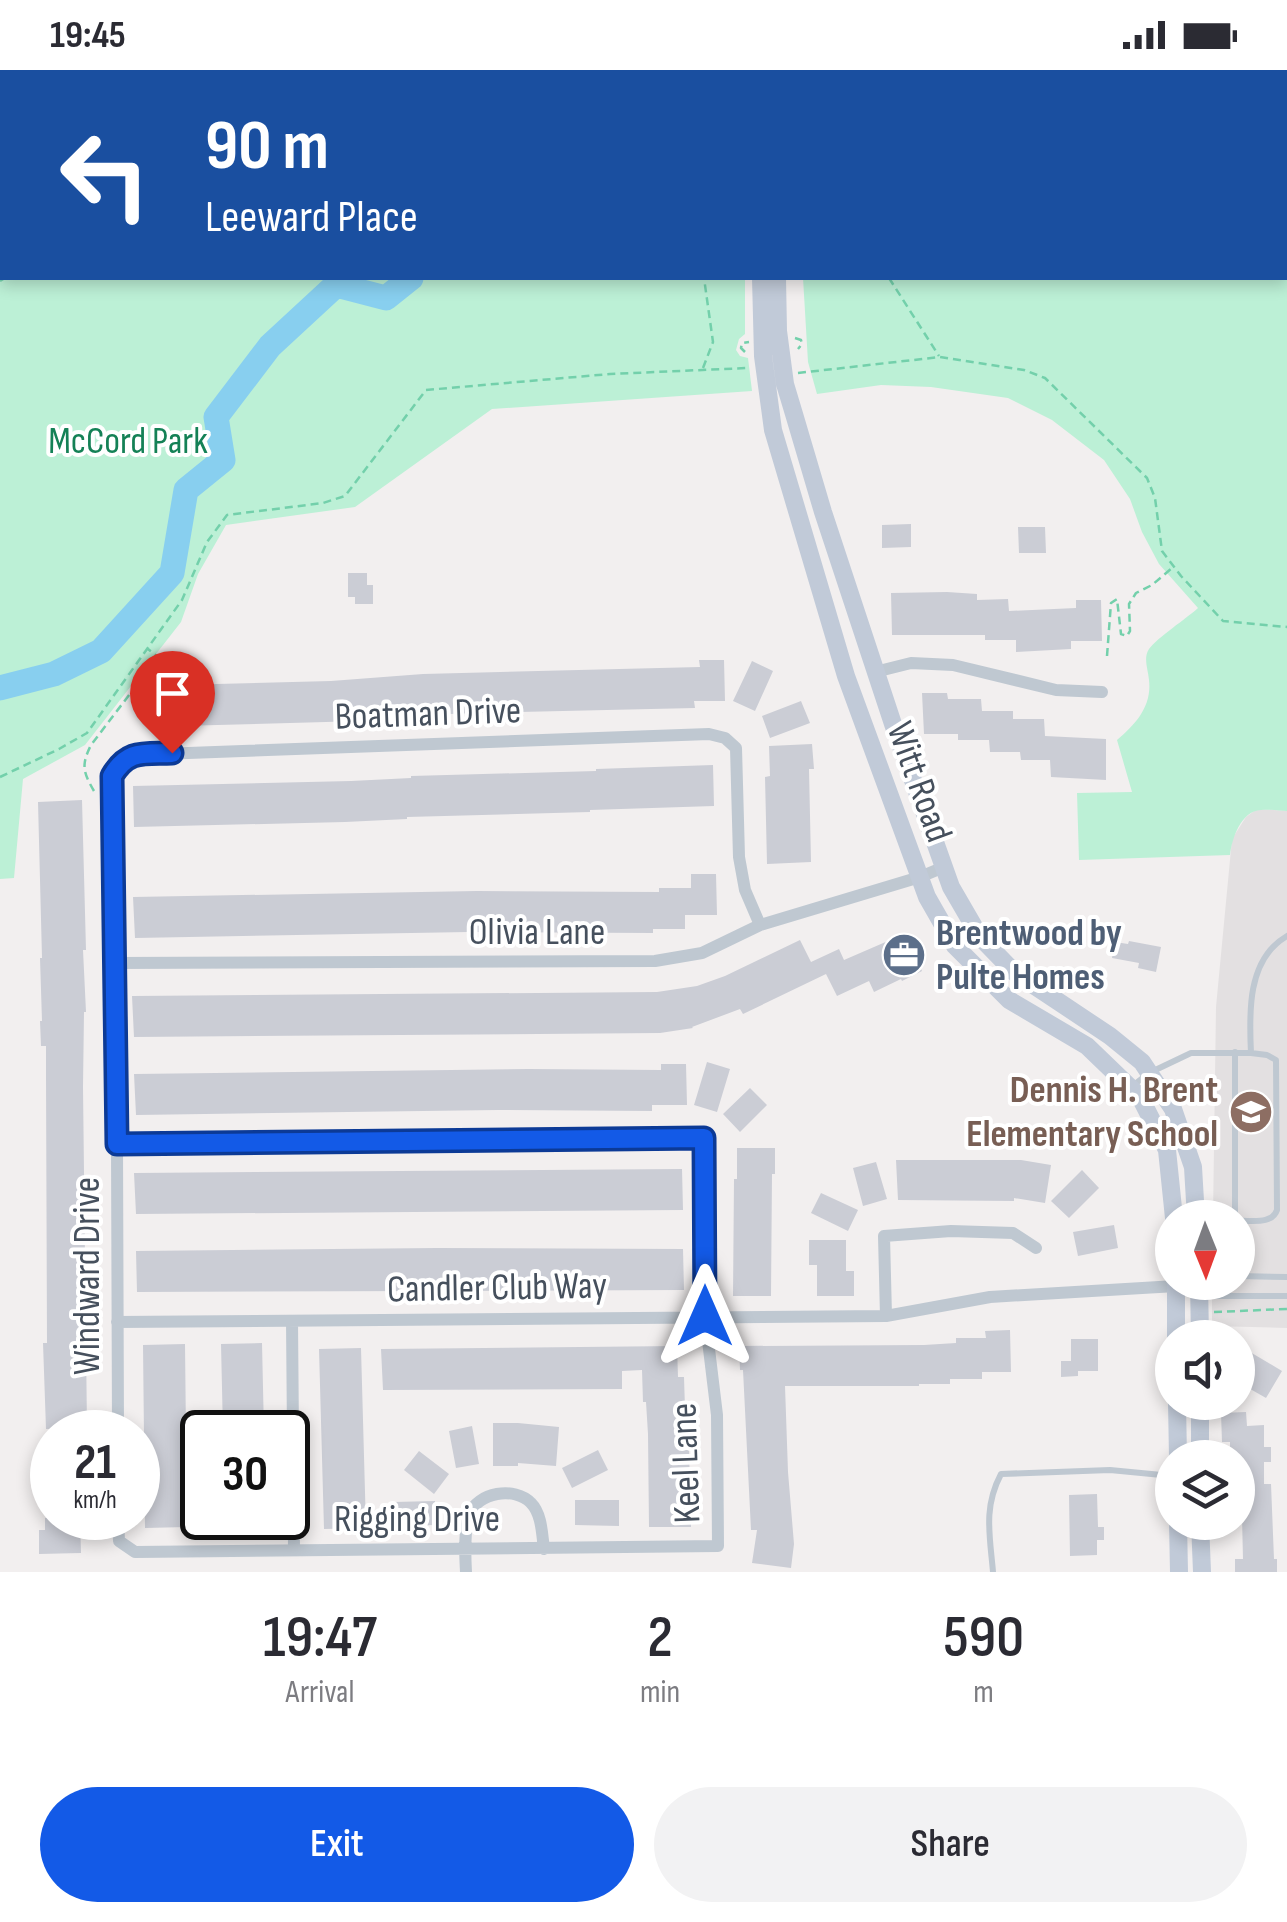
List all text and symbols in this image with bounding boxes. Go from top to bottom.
text: 19:45 [50,13,126,58]
text: 90 m [205,105,329,189]
icon: left [40,110,170,240]
text: Leeward Place [205,190,418,245]
park label: McCord Park [48,419,208,464]
pin [130,651,215,754]
icon: arrive [145,666,200,721]
street label: Boatman Drive [334,688,522,740]
street label: Witt Road [877,716,961,848]
street label: Olivia Lane [469,910,605,955]
place label: Brentwood by Pulte Homes [936,911,1122,1000]
office icon: Brentwood by Pulte Homes [881,932,927,978]
place label: Dennis H. Brent Elementary School [966,1068,1218,1157]
school or university icon: Dennis H. Brent Elementary School [1228,1089,1274,1135]
street label: Windward Drive [65,1177,110,1375]
north arrow [1155,1200,1255,1300]
map controls [1155,1200,1255,1540]
street label: Candler Club Way [387,1264,608,1312]
position arrow [653,1264,757,1368]
button: sound [1155,1320,1255,1420]
street label: Keel Lane [661,1402,711,1524]
speed limit sign: 30 [180,1410,310,1540]
text: 21 [74,1433,116,1493]
button: layers [1155,1440,1255,1540]
text: km/h [73,1485,117,1516]
street label: Rigging Drive [334,1497,500,1542]
text: 19:47 [263,1602,377,1674]
text: 2 [647,1602,673,1674]
text: 590 [943,1602,1024,1674]
text: Arrival [286,1673,354,1712]
text: min [640,1673,680,1712]
text: m [973,1673,994,1712]
button: Exit [40,1787,634,1902]
button: Share [654,1787,1247,1902]

